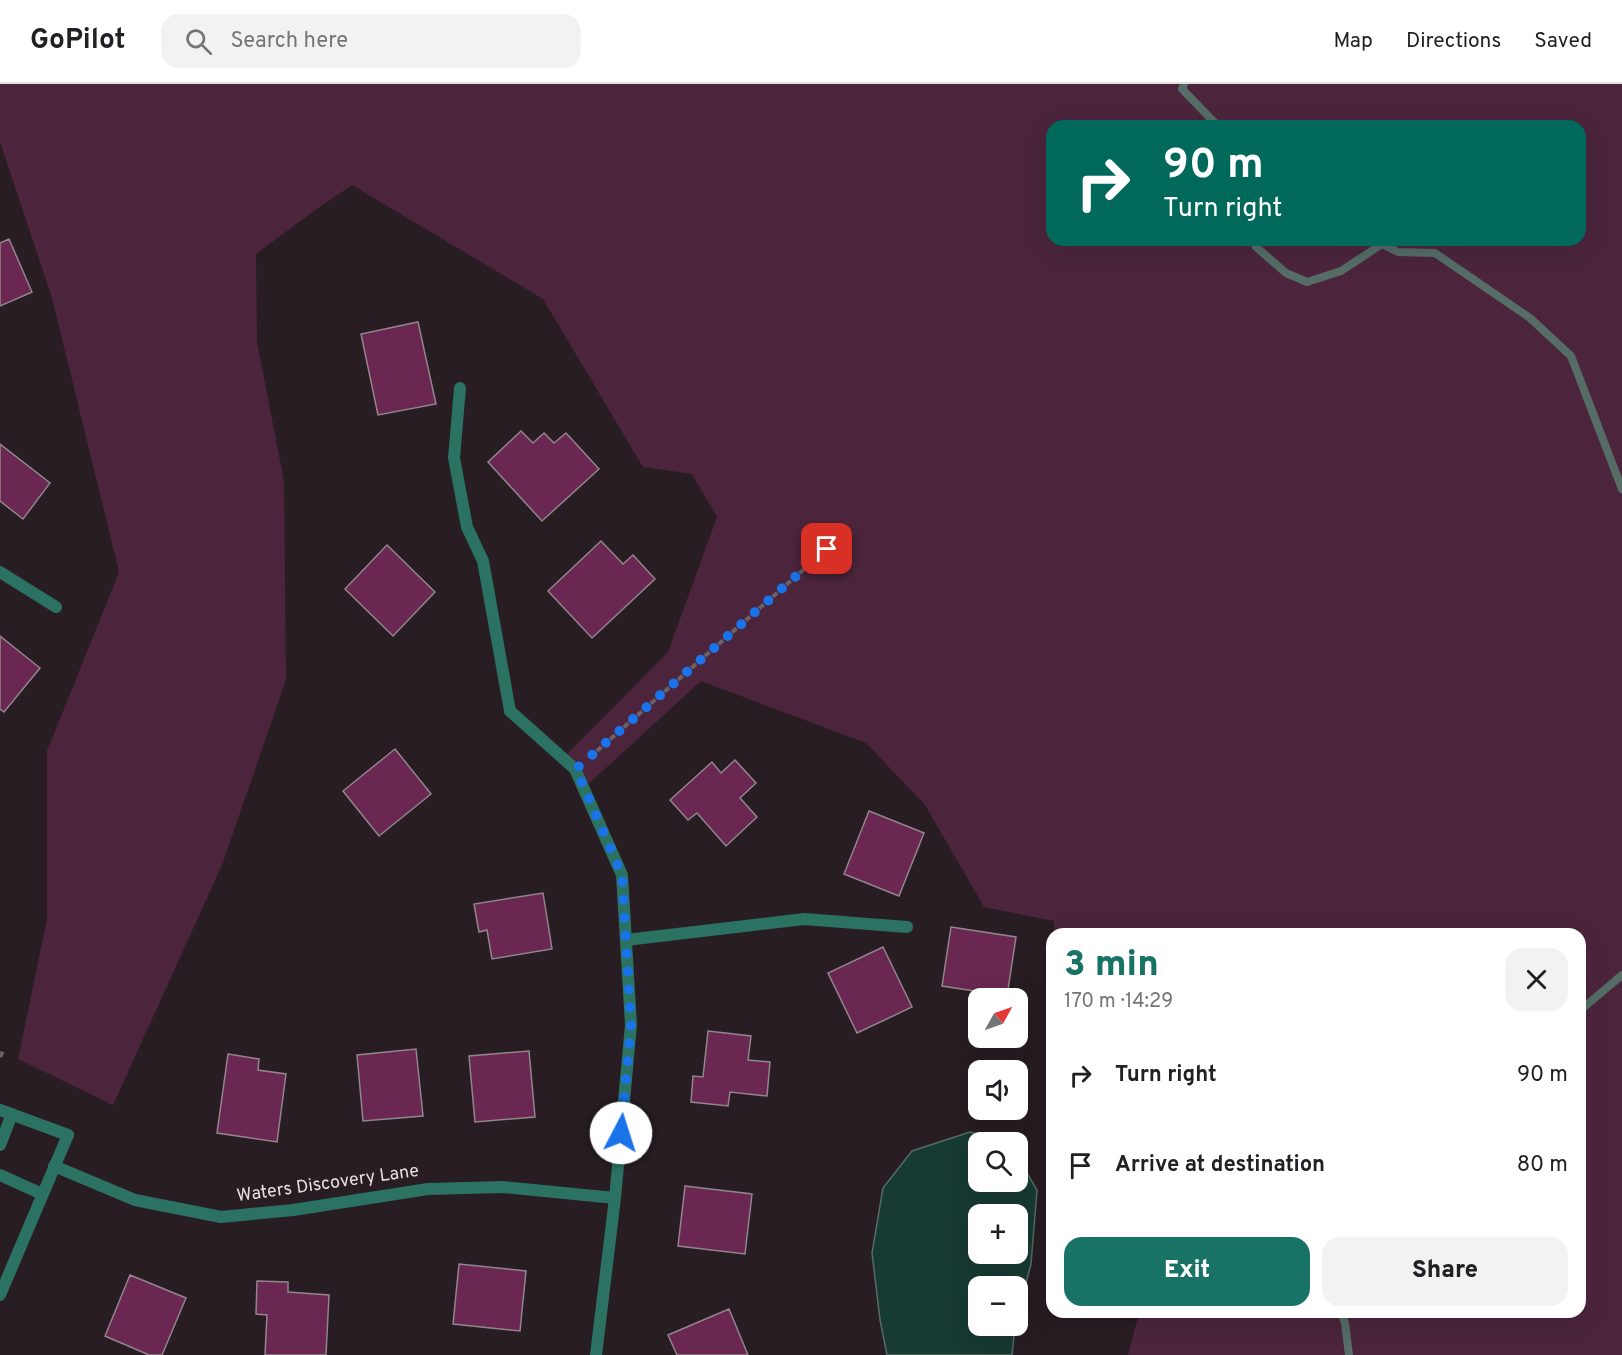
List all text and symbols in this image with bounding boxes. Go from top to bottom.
search box [161,14,581,68]
text: GoPilot [30,23,125,59]
icon: search [182,25,215,58]
text: Search here [230,28,348,55]
text: Map [1333,28,1373,55]
text: Directions [1406,28,1501,55]
text: Saved [1534,28,1592,55]
text: 90 m [1163,140,1264,193]
icon: right [1064,144,1142,222]
text: Turn right [1163,192,1282,226]
pin [801,523,852,574]
icon: arrive [810,532,843,565]
text: 3 min [1064,943,1159,989]
button: close [1505,948,1568,1011]
north arrow [968,988,1028,1048]
map controls [968,988,1028,1336]
text: 170 m · 14:29 [1064,989,1173,1015]
icon: right [1064,1059,1097,1092]
button: sound [968,1060,1028,1120]
text: Turn right [1115,1062,1217,1089]
text: 90 m [1517,1062,1568,1089]
position arrow [589,1101,653,1165]
button: search [968,1132,1028,1192]
icon: arrive [1064,1149,1097,1182]
text: Arrive at destination [1115,1152,1325,1179]
text: 80 m [1517,1152,1568,1179]
street label: Waters Discovery Lane [235,1160,421,1208]
button: + [968,1204,1028,1264]
button: Exit [1064,1237,1310,1306]
button: Share [1322,1237,1568,1306]
button: − [968,1276,1028,1336]

